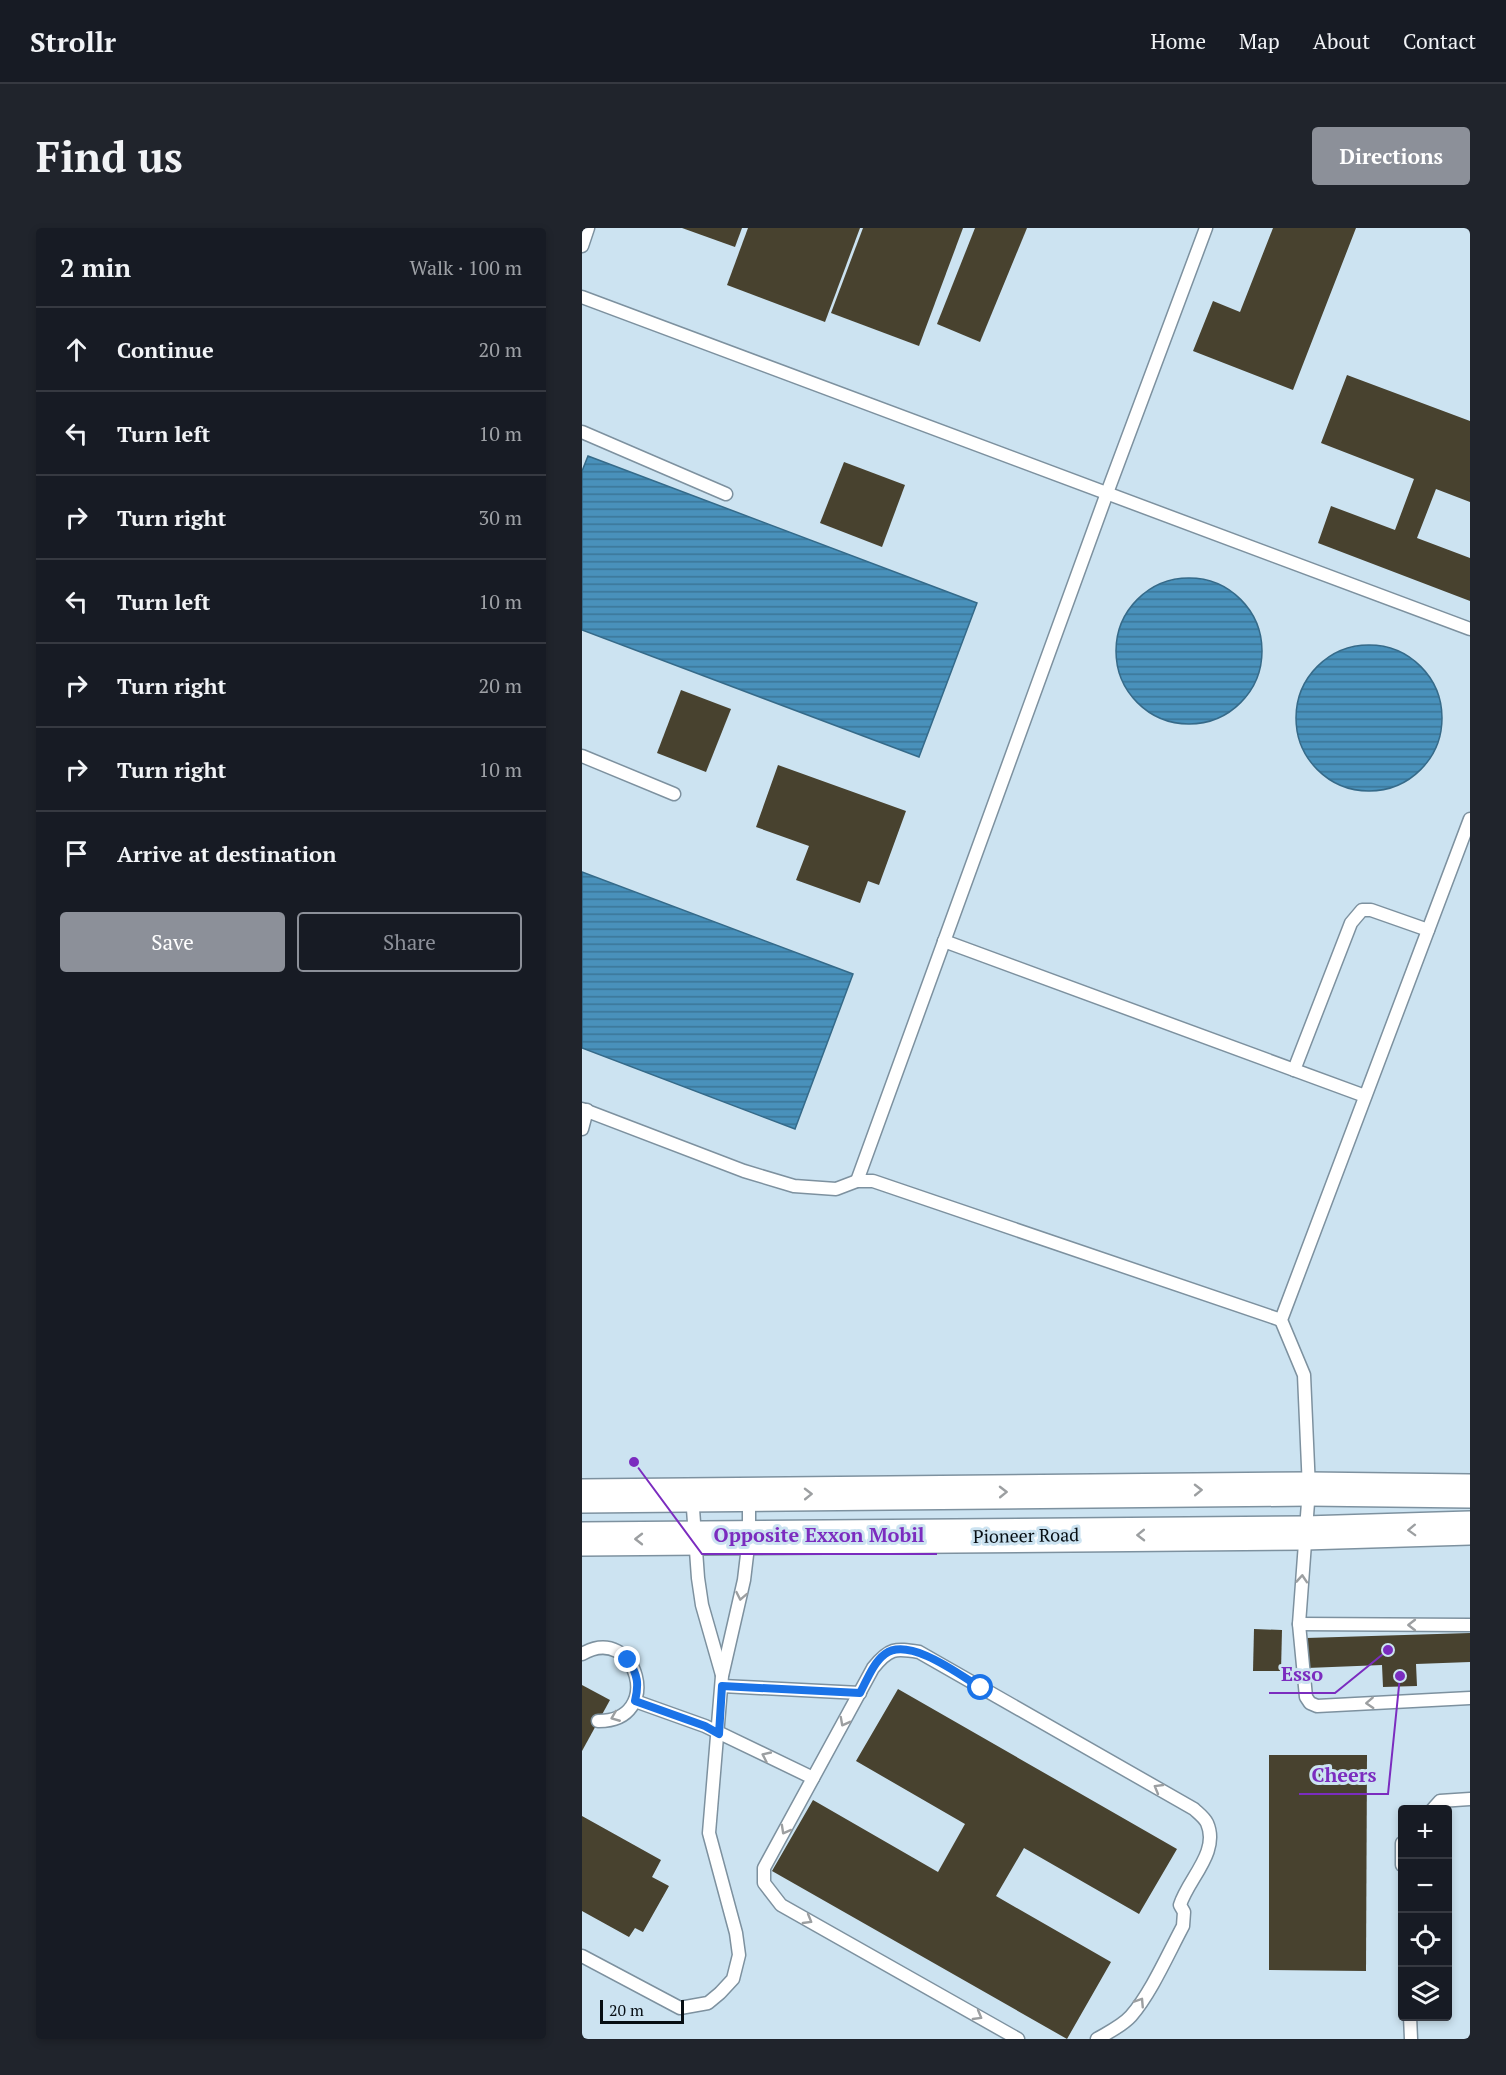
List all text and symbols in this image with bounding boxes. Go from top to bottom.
text: Strollr [30,23,116,60]
text: Home [1150,27,1206,55]
text: Map [1239,27,1280,55]
text: About [1313,27,1370,55]
text: Contact [1403,27,1476,55]
button: Directions [1312,127,1470,185]
text: Find us [36,128,183,184]
text: 2 min [60,250,131,284]
text: Walk · 100 m [410,254,522,281]
icon: ahead [60,333,93,366]
text: Continue [117,335,214,364]
text: 20 m [479,336,522,363]
icon: left [60,417,93,450]
text: Turn left [117,419,210,448]
text: 10 m [479,420,522,447]
icon: right [60,501,93,534]
text: Turn right [117,503,226,532]
text: 30 m [479,504,522,531]
icon: left [60,585,93,618]
text: Turn left [117,587,210,616]
text: 10 m [479,588,522,615]
icon: right [60,669,93,702]
text: Turn right [117,671,226,700]
text: 20 m [479,672,522,699]
icon: right [60,753,93,786]
text: Turn right [117,755,226,784]
text: 10 m [479,756,522,783]
icon: arrive [60,837,93,870]
text: Arrive at destination [117,839,336,868]
button: Save [60,912,285,972]
button: Share [297,912,522,972]
one-way arrow [1193,1484,1202,1496]
one-way arrow [998,1486,1007,1498]
one-way arrow [803,1488,812,1500]
callout: Opposite Exxon Mobil [702,1516,937,1554]
text: Opposite Exxon Mobil [714,1521,925,1548]
street label: Pioneer Road [973,1522,1079,1548]
one-way arrow [1407,1523,1416,1536]
one-way arrow [1137,1529,1146,1541]
one-way arrow [634,1533,643,1545]
one-way arrow [1295,1574,1308,1583]
one-way arrow [735,1591,748,1601]
one-way arrow [1407,1619,1416,1631]
route end [614,1646,640,1672]
callout: Esso [1269,1655,1335,1693]
text: Esso [1281,1660,1323,1687]
route start [967,1674,993,1700]
one-way arrow [1365,1697,1374,1710]
one-way arrow [610,1710,621,1722]
one-way arrow [840,1716,851,1726]
one-way arrow [761,1751,772,1763]
callout: Cheers [1299,1756,1388,1794]
text: Cheers [1312,1761,1376,1788]
one-way arrow [1154,1784,1164,1796]
map controls [1398,1805,1452,2021]
button: + [1398,1805,1452,1859]
one-way arrow [781,1823,792,1834]
button: − [1398,1859,1452,1913]
one-way arrow [802,1913,812,1924]
button: locate [1398,1913,1452,1967]
button: layers [1398,1967,1452,2021]
scale bar [600,1997,684,2024]
one-way arrow [1133,1998,1145,2008]
text: 20 m [609,1999,644,2021]
one-way arrow [972,2009,982,2021]

